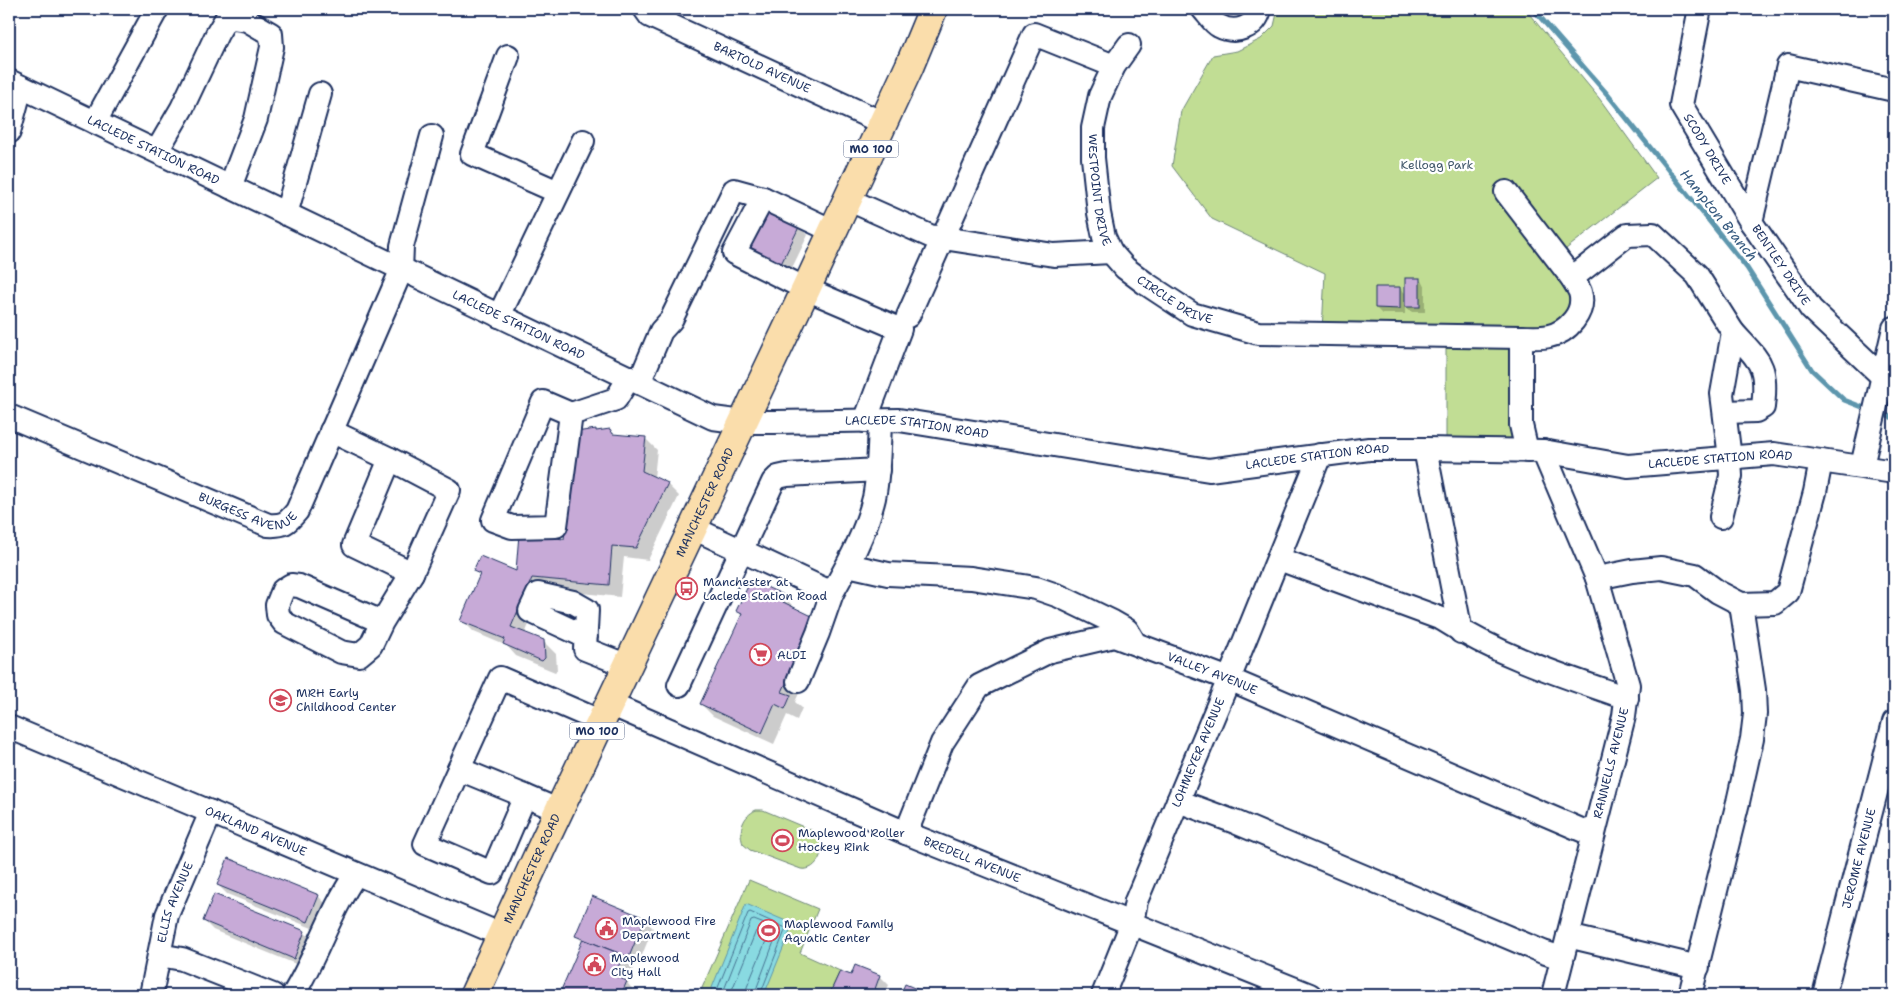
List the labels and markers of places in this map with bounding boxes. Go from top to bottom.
place label: Manchester at Laclede Station Road [703,574,827,604]
bus stop icon: Manchester at Laclede Station Road [675,577,699,601]
supermarket icon: ALDI [749,643,773,667]
place label: ALDI [777,647,807,663]
place label: MRH Early Childhood Center [296,685,397,715]
school or university icon: MRH Early Childhood Center [268,688,292,712]
place label: Maplewood Roller Hockey Rink [798,825,905,855]
sports icon: Maplewood Roller Hockey Rink [770,828,794,852]
place label: Maplewood Fire Department [622,913,716,943]
public building icon: Maplewood Fire Department [594,916,618,940]
place label: Maplewood Family Aquatic Center [784,916,894,946]
sports icon: Maplewood Family Aquatic Center [756,919,780,943]
place label: Maplewood City Hall [611,950,680,980]
public building icon: Maplewood City Hall [583,953,607,977]

